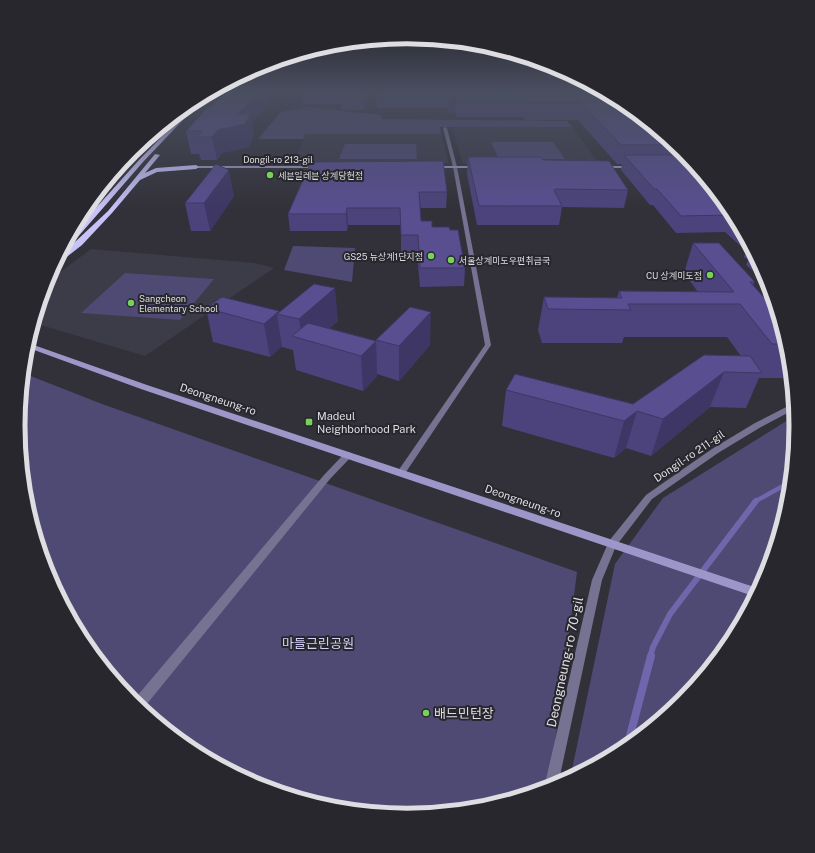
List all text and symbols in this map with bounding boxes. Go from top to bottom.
street label: Dongil-ro 213-gil [243,154,313,165]
marker: 세븐일레븐 상계당현점 [265,170,275,180]
place label: 세븐일레븐 상계당현점 [278,170,363,181]
place label: GS25 뉴상계1단지점 [344,251,423,262]
marker: GS25 뉴상계1단지점 [426,251,436,261]
marker: 서울상계미도우편취급국 [446,255,456,265]
place label: 서울상계미도우편취급국 [459,255,551,266]
place label: CU 상계미도점 [646,270,702,281]
marker: CU 상계미도점 [705,270,715,280]
place label: Sangcheon Elementary School [139,293,218,314]
marker: Sangcheon Elementary School [126,298,136,308]
street label: Deongneung-ro [178,381,258,417]
place label: Madeul Neighborhood Park [317,410,416,435]
marker: Madeul Neighborhood Park [304,417,314,427]
street label: Dongil-ro 211-gil [651,428,727,484]
street label: Deongneung-ro [483,482,563,520]
street label: Deongneung-ro 70-gil [544,595,586,729]
park label: 마들근린공원 [282,636,354,651]
place label: 배드민턴장 [434,706,494,721]
marker: 배드민턴장 [421,708,431,718]

